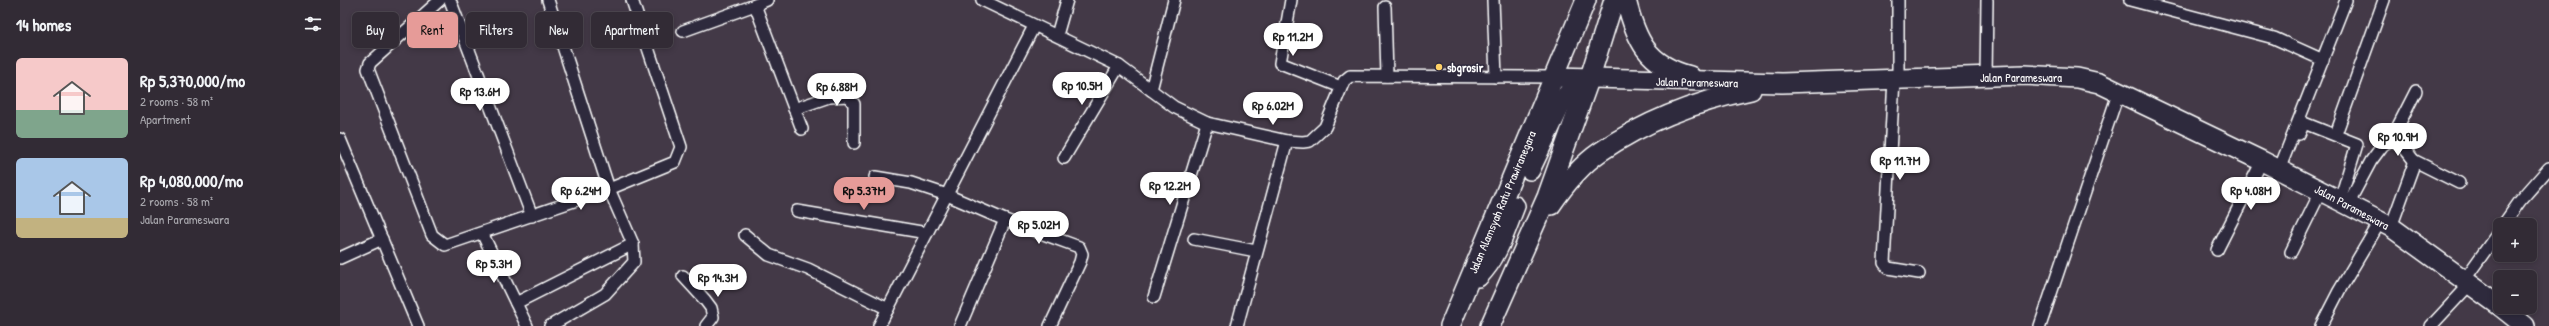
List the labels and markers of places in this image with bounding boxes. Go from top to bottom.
pin: Rp 11.2M [1252,23,1334,57]
place label: sbgrosir [1447,59,1484,77]
marker: sbgrosir [1434,62,1444,72]
pin: Rp 10.5M [1041,72,1123,106]
pin: Rp 6.88M [796,73,878,107]
pin: Rp 13.6M [439,78,521,112]
pin: Rp 6.02M [1232,92,1314,126]
pin: Rp 10.9M [2357,123,2439,157]
pin: Rp 11.7M [1859,147,1941,181]
pin: Rp 12.2M [1129,172,1211,206]
pin: Rp 6.24M [540,177,622,211]
pin: Rp 5.37M [823,177,905,211]
pin: Rp 4.08M [2210,177,2292,211]
pin: Rp 5.02M [998,211,1080,245]
pin: Rp 5.3M [457,250,531,284]
pin: Rp 14.3M [677,264,759,298]

